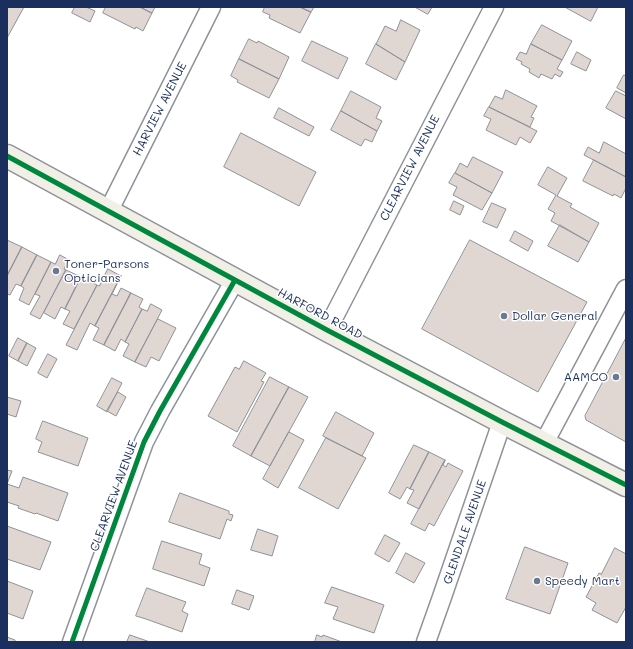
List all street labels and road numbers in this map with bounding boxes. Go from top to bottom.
street label: HARVIEW AVENUE [130,60,190,158]
street label: CLEARVIEW AVENUE [377,113,443,223]
street label: HARFORD ROAD [275,286,365,342]
street label: CLEARVIEW AVENUE [87,439,141,553]
street label: GLENDALE AVENUE [440,478,490,586]

